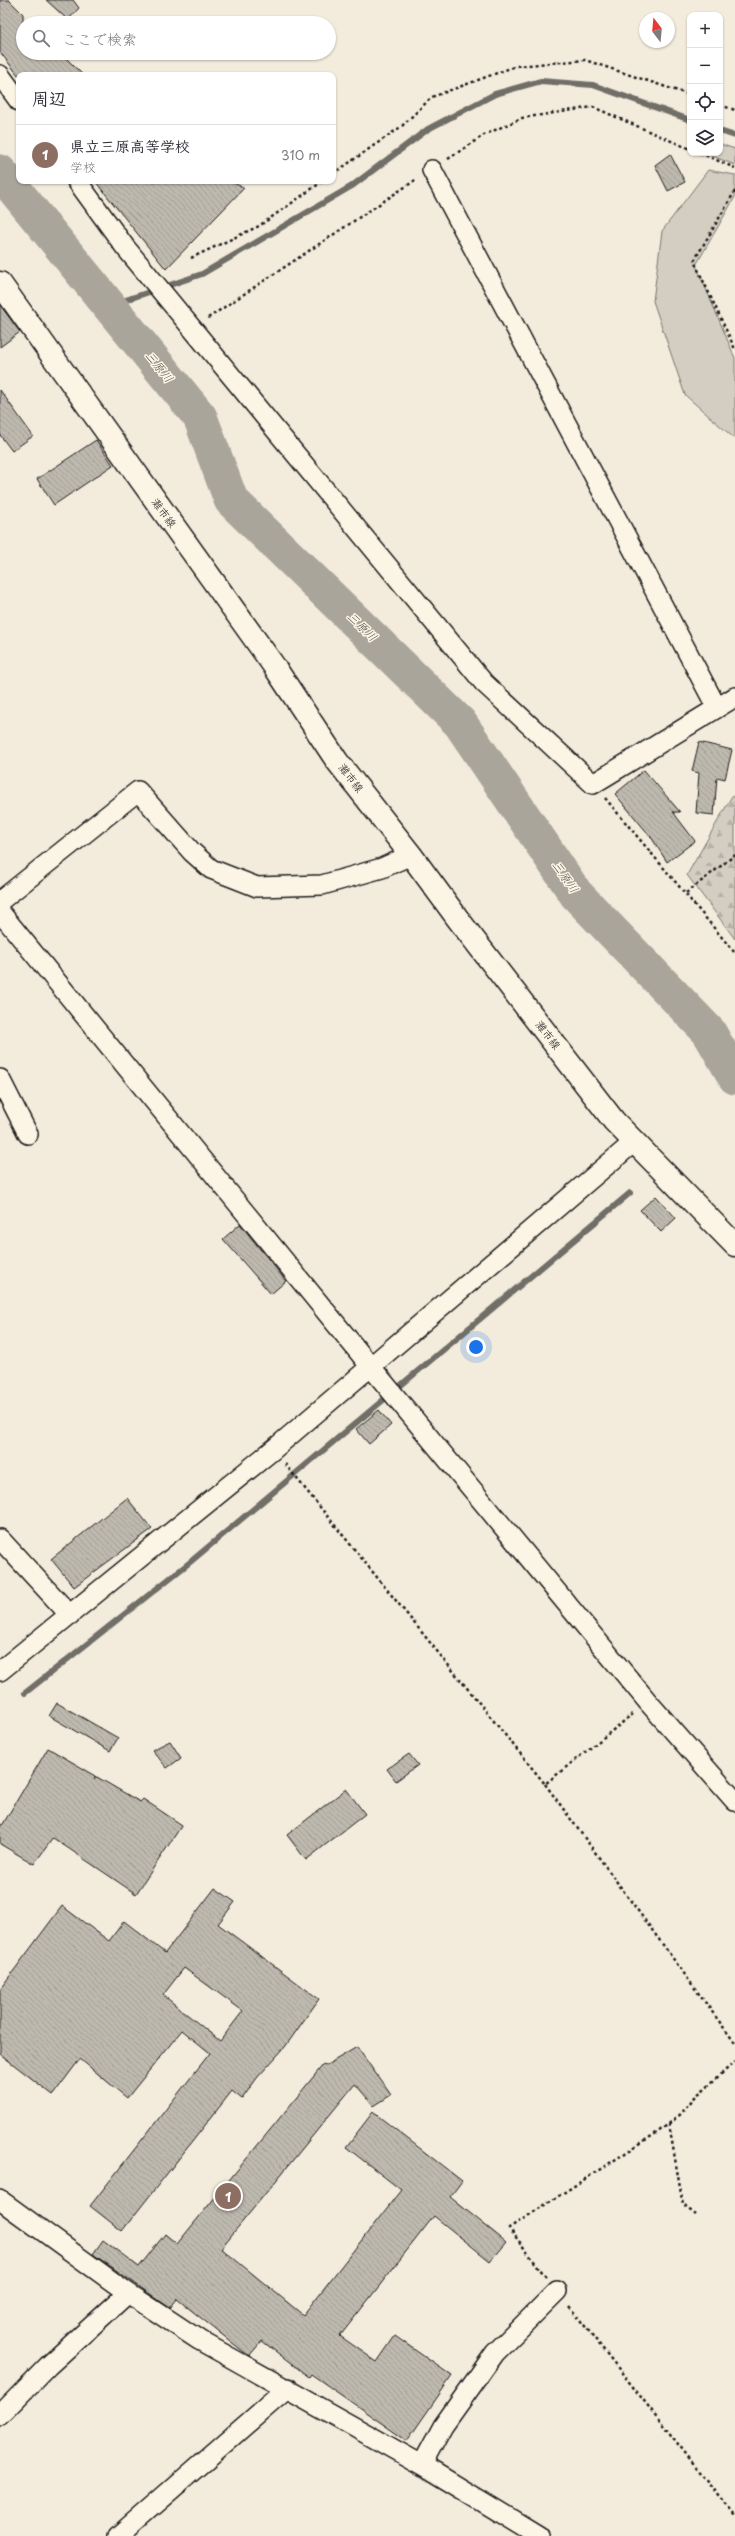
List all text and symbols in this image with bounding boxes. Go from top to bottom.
north arrow [639,12,675,48]
map controls [687,12,723,156]
button: + [687,12,723,48]
search box [16,16,336,60]
icon: search [30,27,52,49]
text: ここで検索 [62,27,137,50]
button: − [687,48,723,84]
button: locate [687,84,723,120]
text: 周辺 [32,85,66,111]
button: layers [687,120,723,156]
text: 県立三原高等学校 [70,134,190,157]
text: 1 [42,145,48,164]
text: 310 m [281,145,320,164]
text: 学校 [70,157,96,176]
water label: 三原川 [141,347,178,386]
street label: 灘市線 [148,494,181,531]
water label: 三原川 [343,607,382,645]
street label: 灘市線 [335,759,368,796]
water label: 三原川 [548,857,584,896]
street label: 灘市線 [532,1016,565,1053]
your location [466,1337,486,1357]
pin: 1 [215,2181,241,2211]

